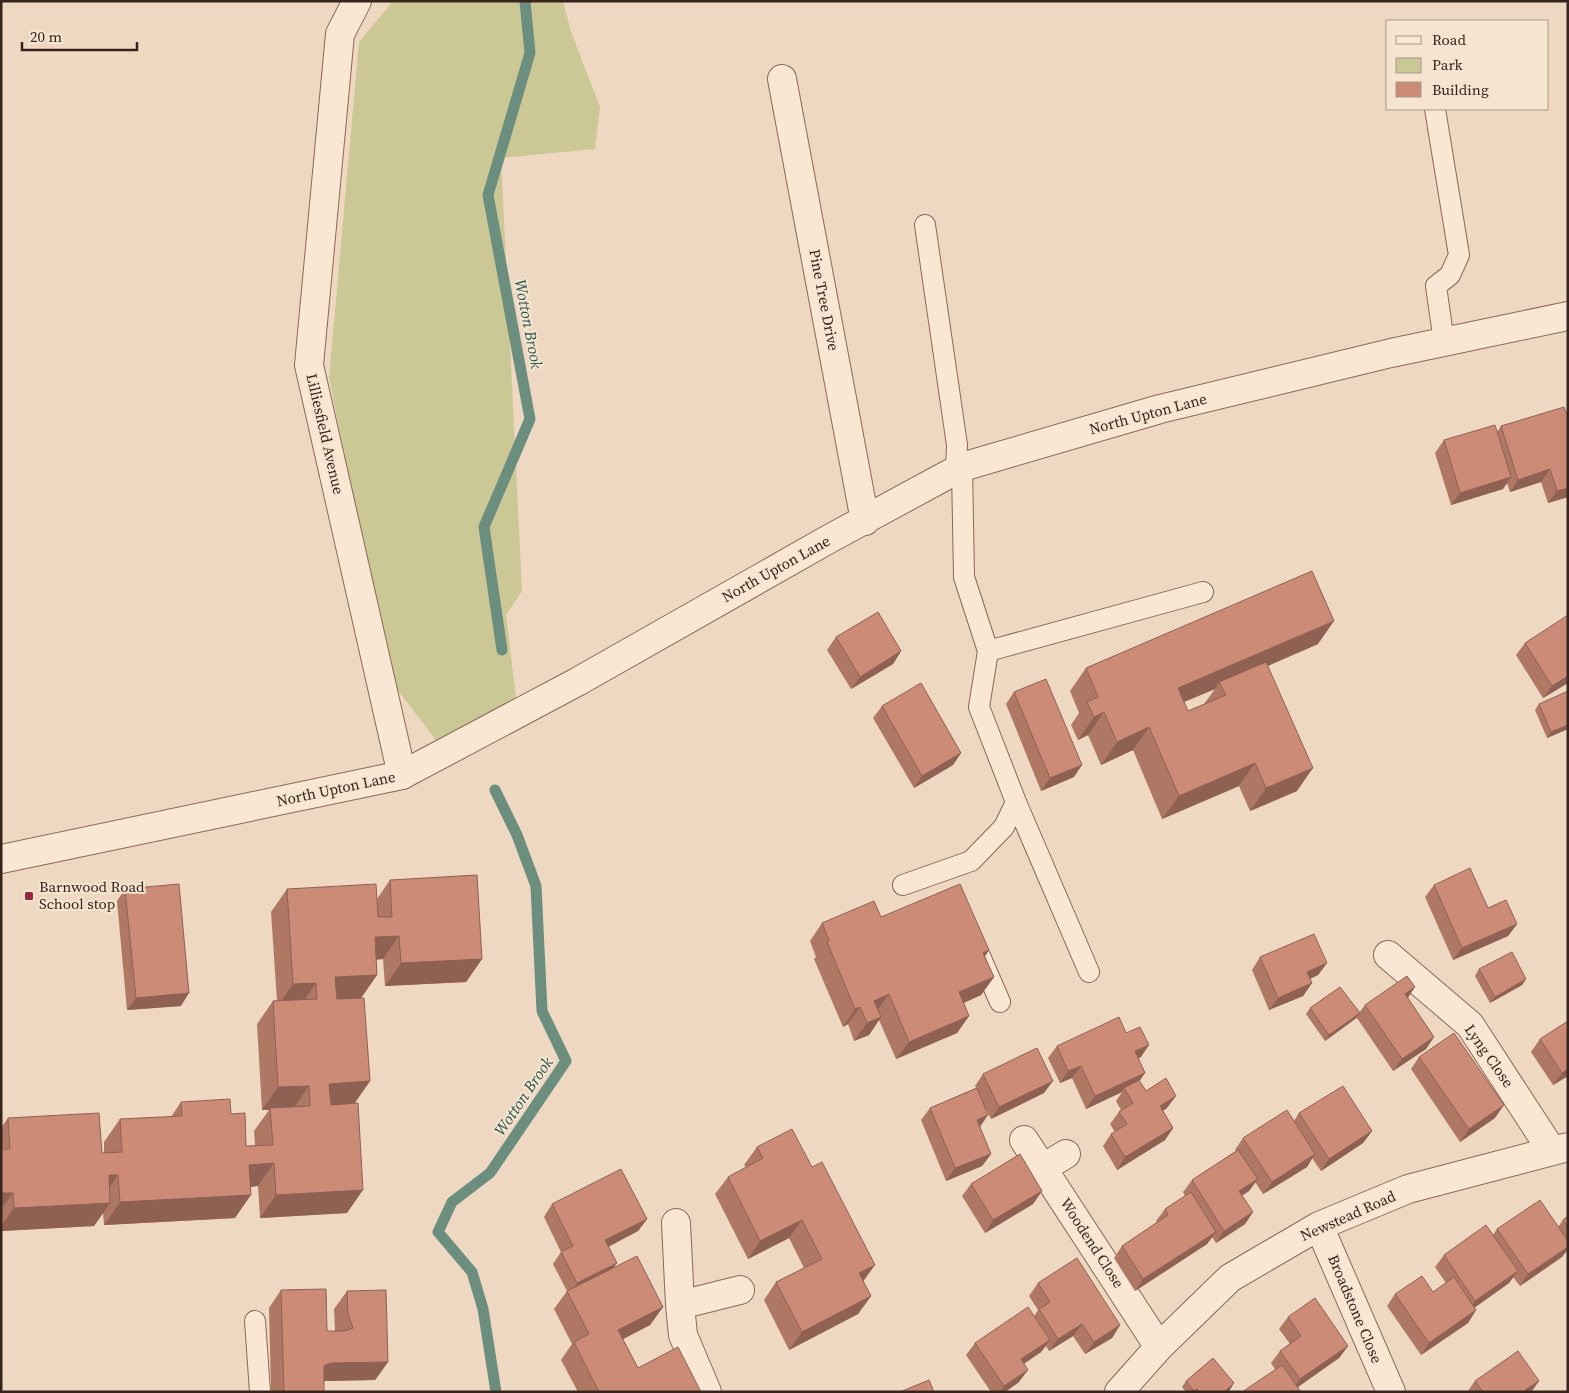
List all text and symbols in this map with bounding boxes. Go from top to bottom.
scale bar [22,20,138,52]
legend [1386,20,1549,110]
text: 20 m [30,26,62,47]
text: Road [1432,29,1466,50]
text: Park [1432,54,1464,75]
text: Building [1432,79,1489,100]
street label: Pine Tree Drive [804,247,845,353]
water label: Wotton Brook [510,277,549,371]
street label: Lilliesfield Avenue [301,371,350,497]
street label: North Upton Lane [1087,388,1209,439]
street label: North Upton Lane [718,530,834,607]
street label: North Upton Lane [275,766,398,811]
place label: Barnwood Road School stop [39,876,145,914]
marker: Barnwood Road School stop [23,890,35,902]
street label: Lyng Close [1460,1020,1519,1092]
water label: Wotton Brook [488,1052,558,1140]
street label: Newstead Road [1297,1185,1399,1246]
street label: Woodend Close [1055,1194,1130,1292]
street label: Broadstone Close [1323,1251,1388,1367]

